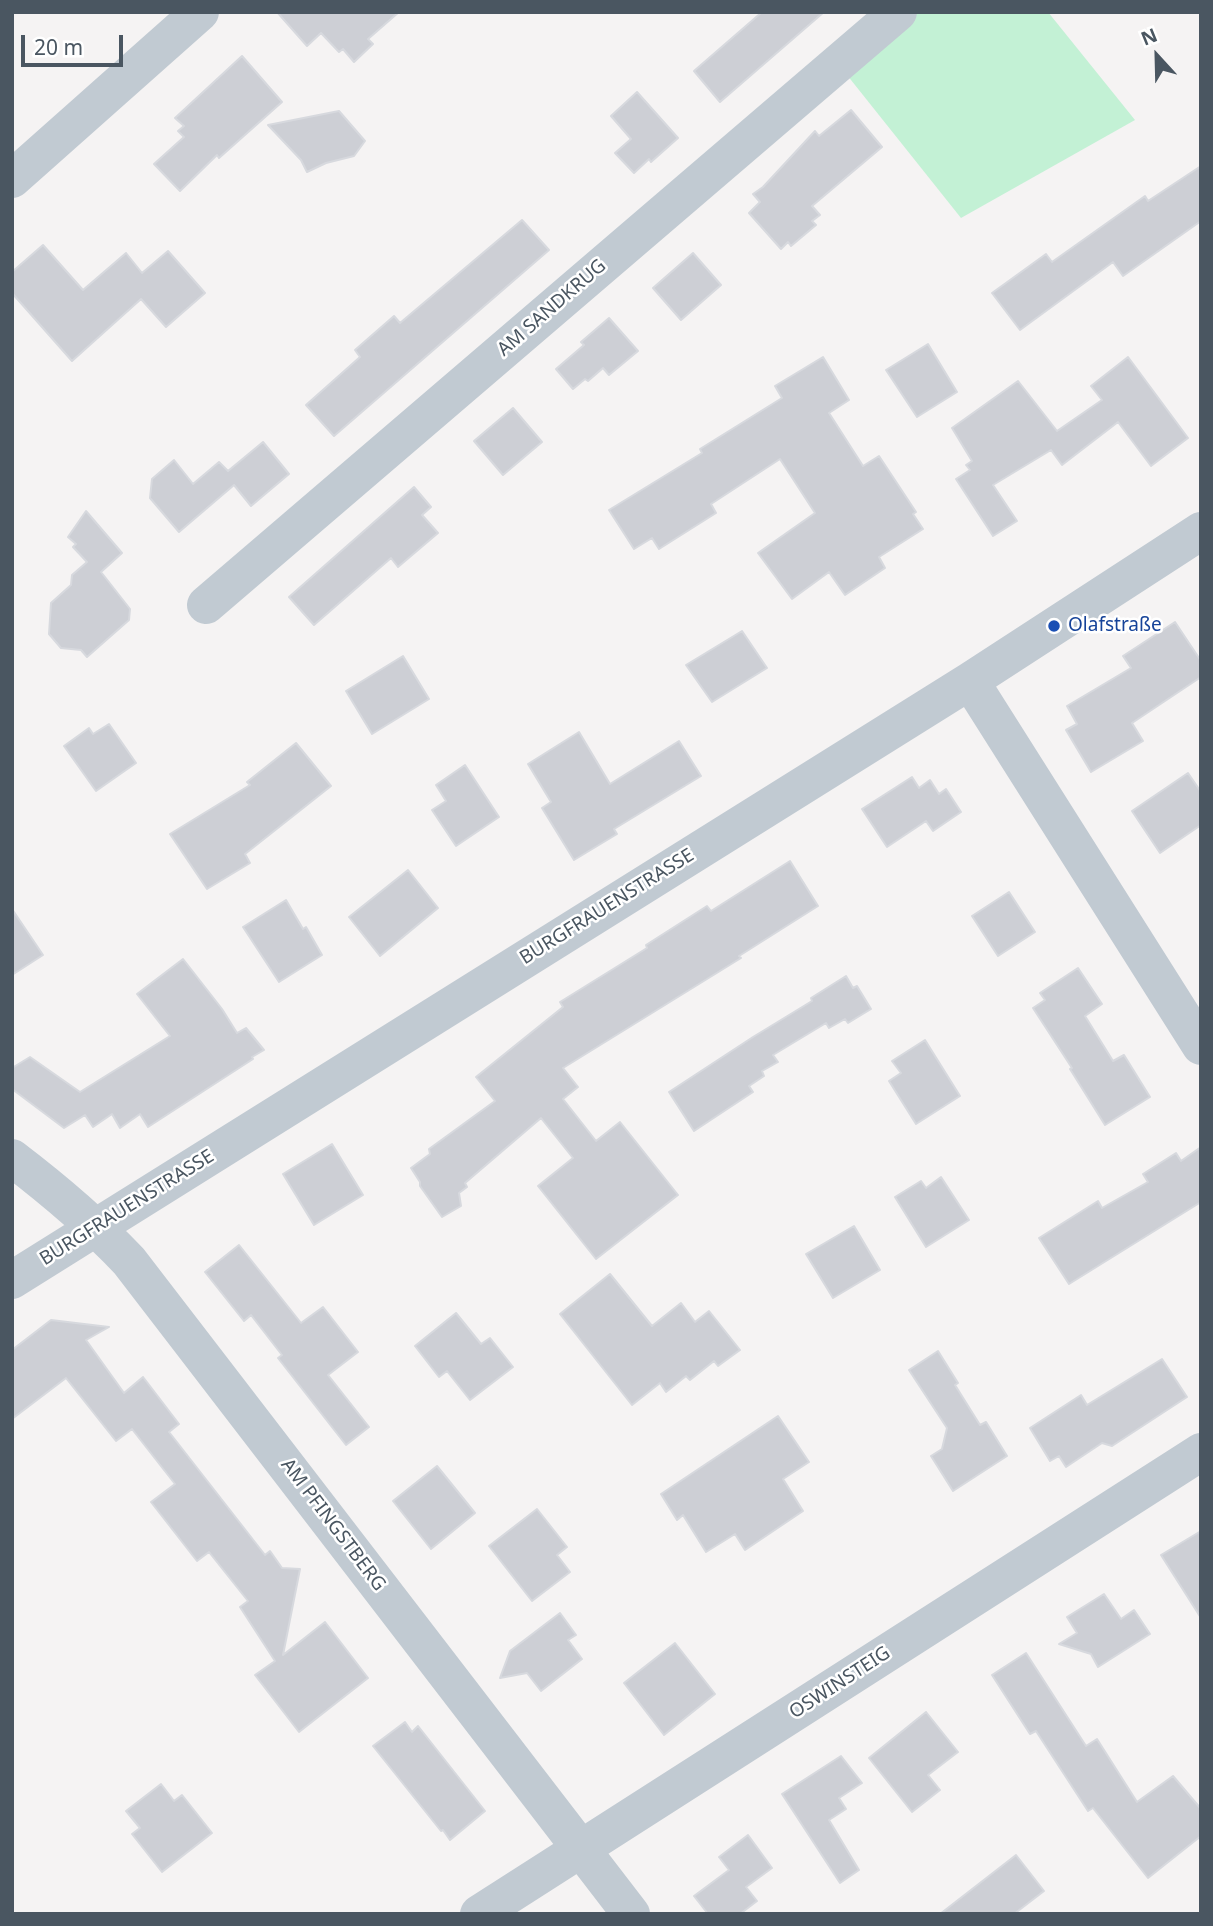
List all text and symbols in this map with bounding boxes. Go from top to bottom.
scale bar [24,21,126,65]
north arrow [1122,21,1192,91]
text: N [1137,22,1161,51]
text: 20 m [34,33,83,61]
street label: AM SANDKRUG [493,255,611,361]
place label: Olafstraße [1068,615,1162,637]
marker: Olafstraße [1046,618,1062,634]
street label: BURGFRAUENSTRASSE [516,844,698,970]
street label: BURGFRAUENSTRASSE [36,1145,218,1271]
street label: AM PFINGSTBERG [276,1454,390,1596]
street label: OSWINSTEIG [785,1642,895,1724]

